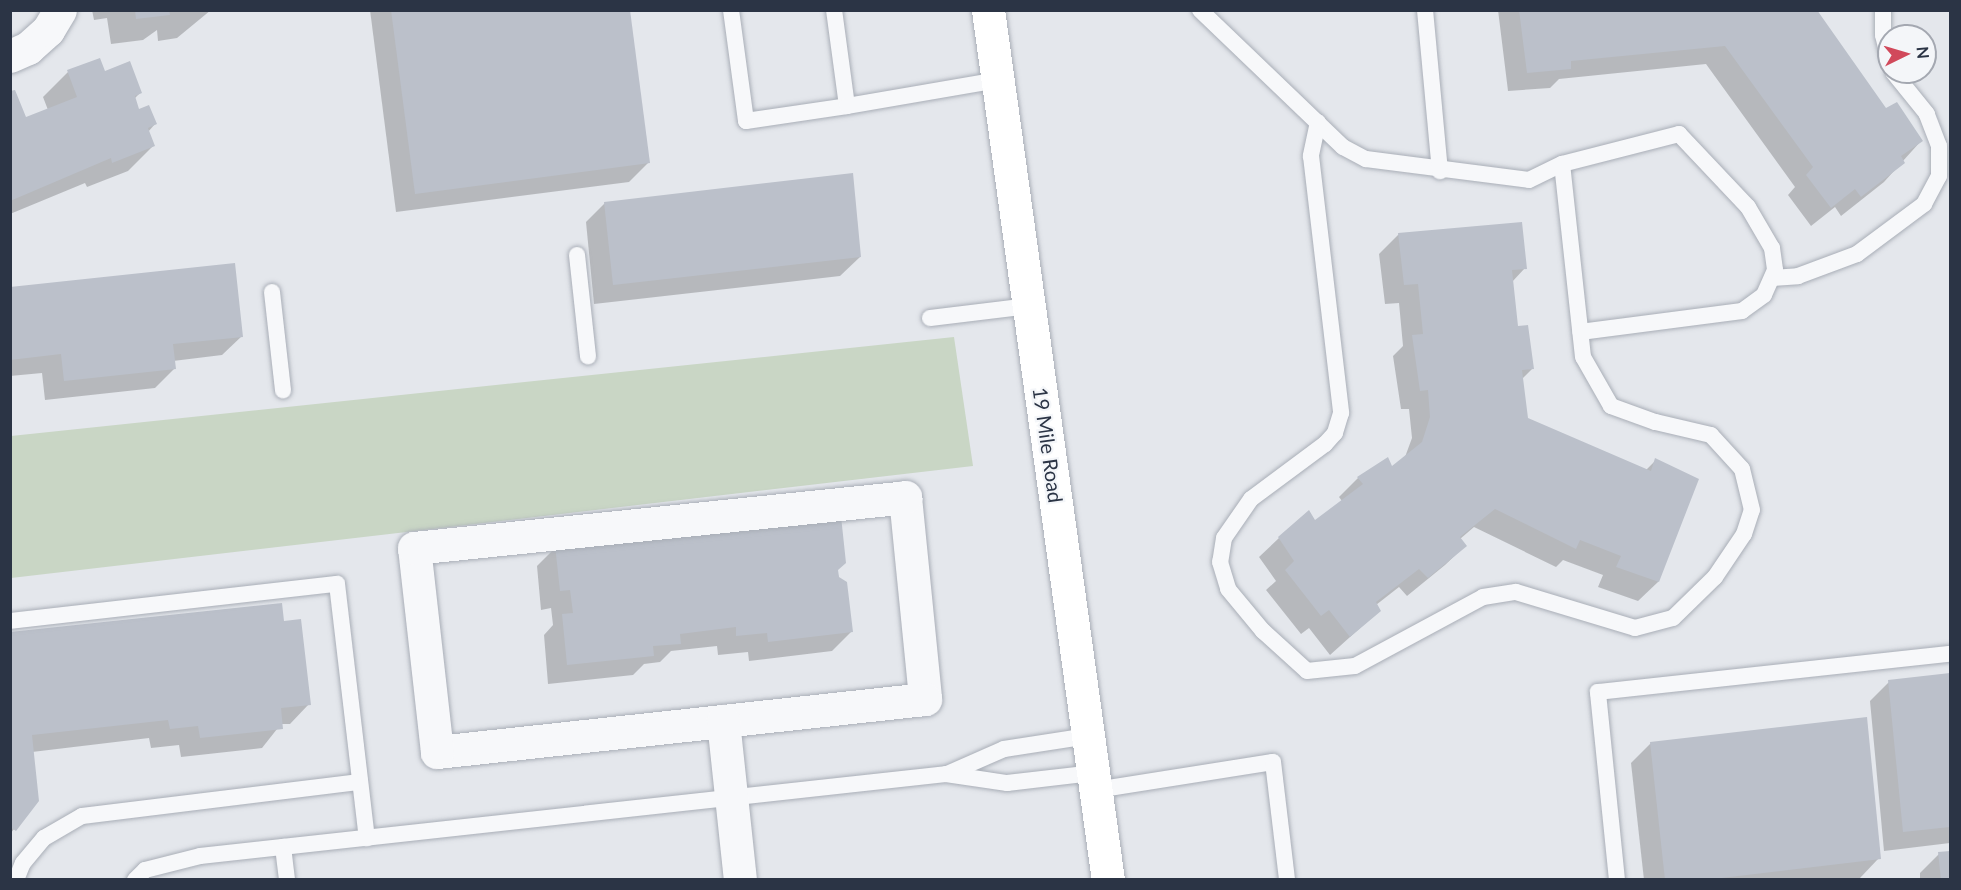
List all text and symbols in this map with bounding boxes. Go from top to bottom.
north arrow [1877,24,1937,84]
text: N [1913,46,1933,60]
street label: 19 Mile Road [1028,386,1068,504]

